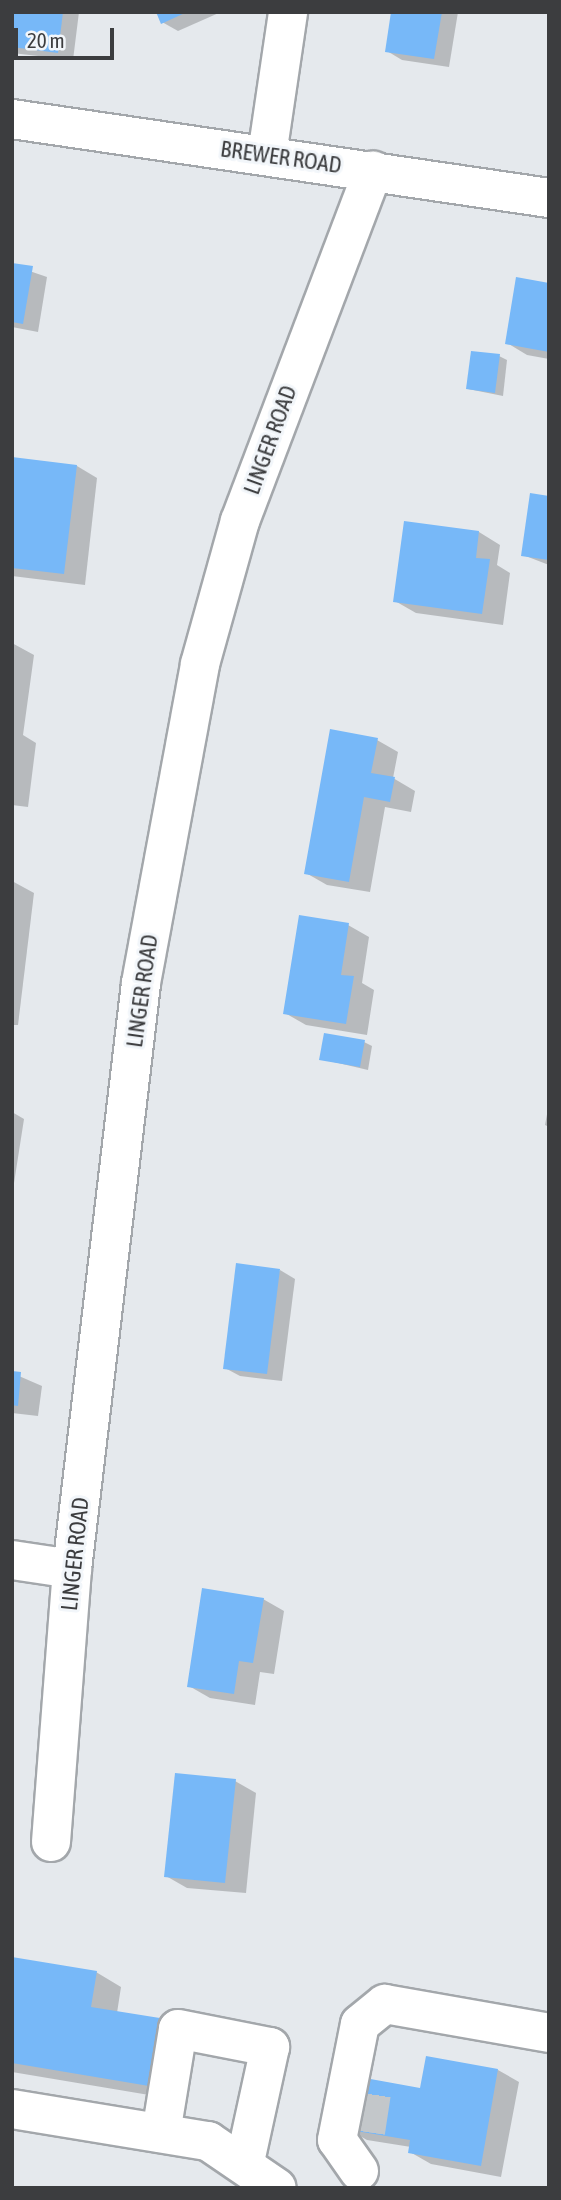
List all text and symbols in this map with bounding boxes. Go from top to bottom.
scale bar [18,14,117,58]
text: 20 m [27,28,65,52]
street label: BREWER ROAD [219,135,343,179]
street label: LINGER ROAD [238,382,302,498]
street label: LINGER ROAD [120,933,164,1049]
street label: LINGER ROAD [55,1496,95,1612]

